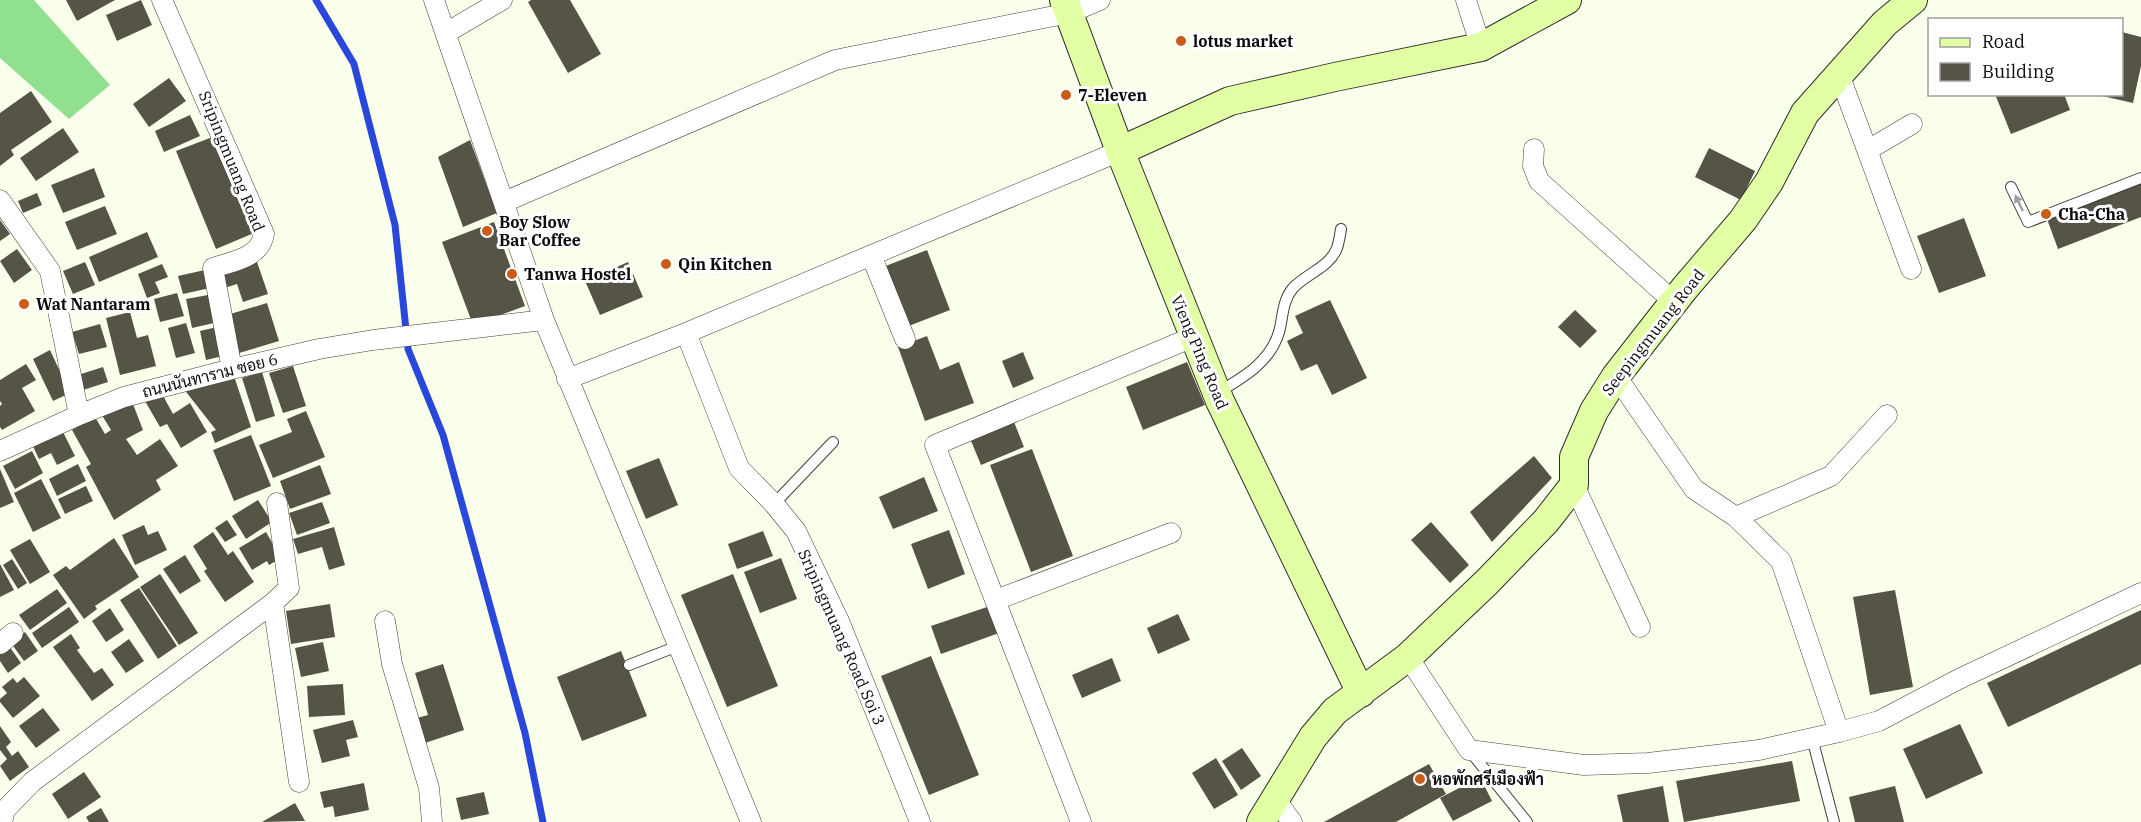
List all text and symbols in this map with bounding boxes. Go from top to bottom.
legend [1928,18,2123,96]
text: Road [1982,30,2025,53]
place label: lotus market [1193,31,1293,51]
marker: lotus market [1174,34,1188,48]
text: Building [1982,60,2054,83]
place label: 7-Eleven [1078,85,1147,105]
street label: Sripingmuang Road [195,88,269,235]
marker: 7-Eleven [1059,88,1073,102]
one-way arrow [2014,195,2023,212]
place label: Cha-Cha [2058,204,2125,224]
marker: Cha-Cha [2039,207,2053,221]
place label: Boy Slow Bar Coffee [499,212,581,250]
marker: Boy Slow Bar Coffee [480,224,494,238]
place label: Qin Kitchen [678,254,772,274]
marker: Qin Kitchen [659,257,673,271]
place label: Tanwa Hostel [524,264,631,284]
street label: Seepingmuang Road [1597,265,1709,399]
marker: Tanwa Hostel [505,267,519,281]
street label: Vieng Ping Road [1167,292,1233,412]
place label: Wat Nantaram [36,294,151,314]
marker: Wat Nantaram [17,297,31,311]
street label: ถนนนันทาราม ซอย 6 [140,348,280,402]
street label: Sripingmuang Road Soi 3 [794,546,890,728]
place label: หอพักศรีเมืองฟ้า [1432,769,1544,789]
marker: หอพักศรีเมืองฟ้า [1413,772,1427,786]

